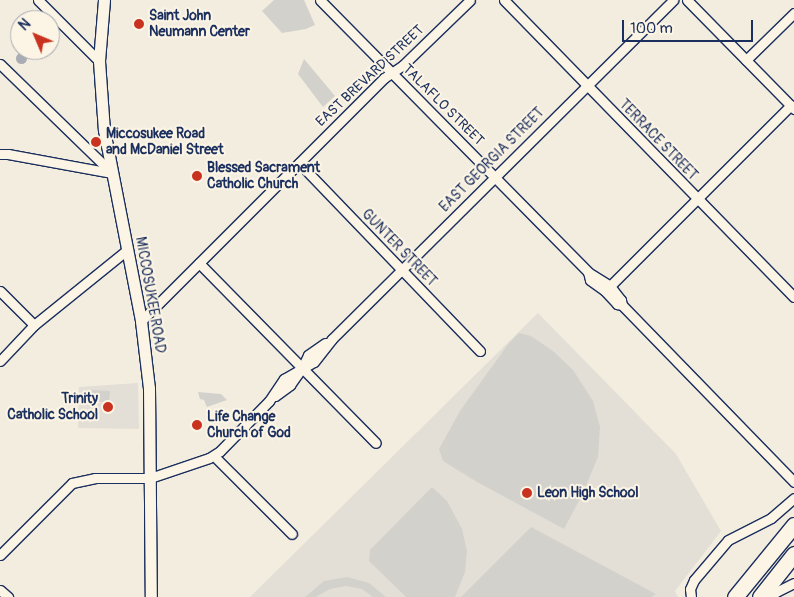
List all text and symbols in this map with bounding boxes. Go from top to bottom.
place label: Saint John Neumann Center [149,8,250,40]
north arrow [10,10,60,60]
scale bar [624,10,755,42]
text: N [15,15,34,34]
marker: Saint John Neumann Center [133,18,145,30]
text: 100 m [630,19,673,38]
street label: EAST BREVARD STREET [313,22,427,130]
street label: TALAFLO STREET [399,61,487,149]
street label: TERRACE STREET [615,96,701,184]
street label: EAST GEORGIA STREET [436,104,548,216]
place label: Miccosukee Road and McDaniel Street [106,126,224,158]
marker: Miccosukee Road and McDaniel Street [90,136,102,148]
place label: Blessed Sacrament Catholic Church [207,160,320,192]
marker: Blessed Sacrament Catholic Church [191,170,203,182]
street label: GUNTER STREET [358,206,440,290]
street label: MICCOSUKEE ROAD [131,235,169,355]
place label: Trinity Catholic School [7,391,98,424]
marker: Trinity Catholic School [102,401,114,413]
place label: Life Change Church of God [207,409,291,442]
marker: Life Change Church of God [191,419,203,431]
place label: Leon High School [537,485,638,501]
marker: Leon High School [521,487,533,499]

